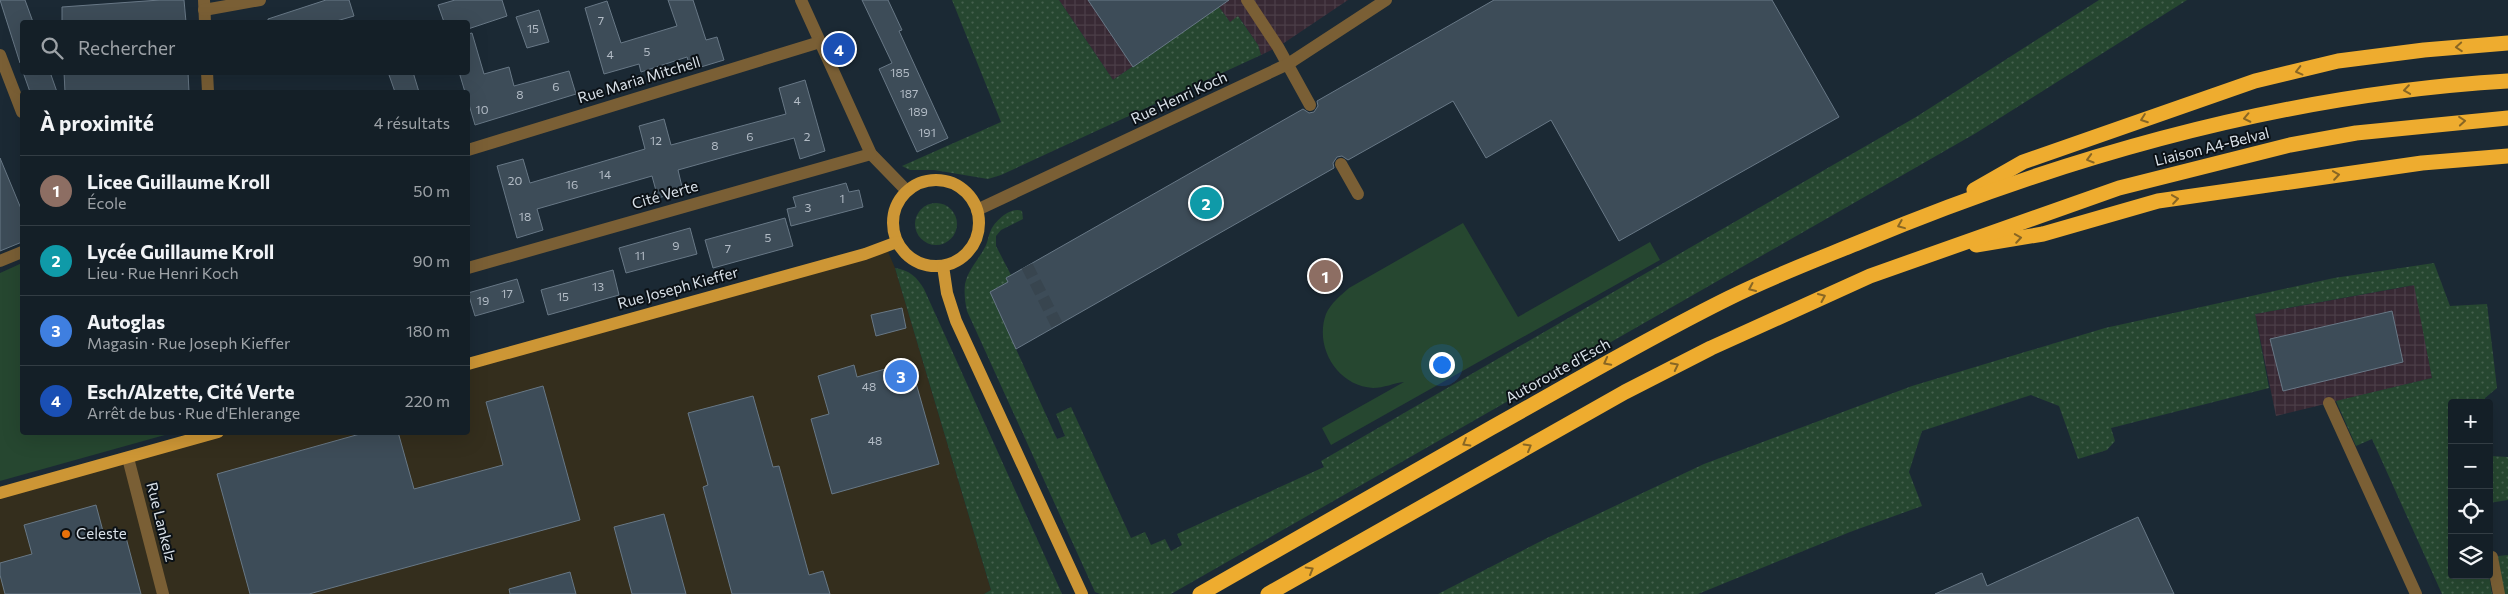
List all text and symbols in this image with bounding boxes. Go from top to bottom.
house number: 7 [598,13,604,27]
search box [20,20,470,75]
house number: 15 [527,21,539,35]
pin: 4 [823,30,855,68]
icon: search [38,34,66,62]
text: Rechercher [78,36,176,59]
one-way arrow [2455,41,2463,52]
house number: 5 [644,44,651,58]
house number: 4 [606,47,614,61]
street label: Rue Maria Mitchell [575,52,702,106]
house number: 185 [890,65,910,79]
one-way arrow [2295,65,2303,75]
street label: Rue Henri Koch [1128,67,1230,127]
house number: 6 [552,79,560,93]
one-way arrow [2403,84,2411,95]
house number: 187 [900,86,918,100]
house number: 8 [516,87,524,101]
house number: 4 [793,93,801,107]
house number: 10 [476,102,489,116]
house number: 189 [908,104,928,118]
text: À proximité [40,110,154,135]
one-way arrow [2243,112,2252,123]
text: 4 résultats [374,113,450,132]
one-way arrow [2140,113,2149,123]
one-way arrow [2458,116,2466,127]
street label: Liaison A4-Belval [2152,123,2271,169]
house number: 191 [918,125,936,139]
house number: 6 [746,129,754,143]
house number: 2 [804,129,811,143]
house number: 12 [650,133,662,147]
house number: 8 [711,138,719,152]
one-way arrow [2087,154,2095,164]
house number: 14 [599,167,611,181]
text: Licee Guillaume Kroll [87,170,270,193]
one-way arrow [2332,170,2340,181]
house number: 20 [508,173,522,187]
street label: Cité Verte [630,176,700,212]
house number: 16 [566,177,578,191]
text: 1 [52,181,60,200]
text: 50 m [413,181,450,200]
pin: 2 [1190,184,1222,222]
house number: 1 [839,191,845,205]
text: École [87,193,126,212]
one-way arrow [2171,194,2179,204]
house number: 3 [805,200,812,214]
house number: 18 [519,209,531,223]
one-way arrow [1898,219,1906,229]
house number: 5 [765,230,772,244]
one-way arrow [2013,234,2022,244]
house number: 9 [672,238,680,252]
text: Lycée Guillaume Kroll [87,240,274,263]
house number: 7 [725,241,731,255]
house number: 11 [635,248,645,262]
text: 2 [51,251,61,270]
text: 90 m [413,251,450,270]
pin: 1 [1309,257,1341,295]
street label: Rue Joseph Kieffer [615,262,740,312]
text: Lieu · Rue Henri Koch [87,263,239,282]
house number: 13 [592,279,604,293]
one-way arrow [1748,281,1757,292]
house number: 17 [501,286,513,300]
house number: 15 [557,289,569,303]
one-way arrow [1817,292,1826,303]
house number: 19 [477,293,489,307]
text: Autoglas [87,310,165,333]
text: 3 [51,321,61,340]
text: 180 m [406,321,450,340]
text: Magasin · Rue Joseph Kieffer [87,333,290,352]
street label: Autoroute d'Esch [1502,334,1613,406]
your location [1429,352,1455,378]
one-way arrow [1604,356,1613,366]
pin: 3 [885,357,917,395]
one-way arrow [1670,362,1679,372]
house number: 48 [862,379,876,393]
text: Esch/Alzette, Cité Verte [87,380,295,403]
text: 4 [51,391,61,410]
text: 220 m [405,391,450,410]
map controls [2448,399,2493,579]
button: + [2448,399,2493,444]
text: Arrêt de bus · Rue d'Ehlerange [87,403,300,422]
house number: 48 [868,433,882,447]
one-way arrow [1462,436,1471,446]
one-way arrow [1522,443,1531,453]
button: − [2448,444,2493,489]
street label: Rue Lankelz [143,480,181,563]
button: locate [2448,489,2493,534]
place label: Celeste [76,524,127,542]
marker: Celeste [60,528,72,540]
button: layers [2448,534,2493,579]
one-way arrow [1305,566,1314,576]

